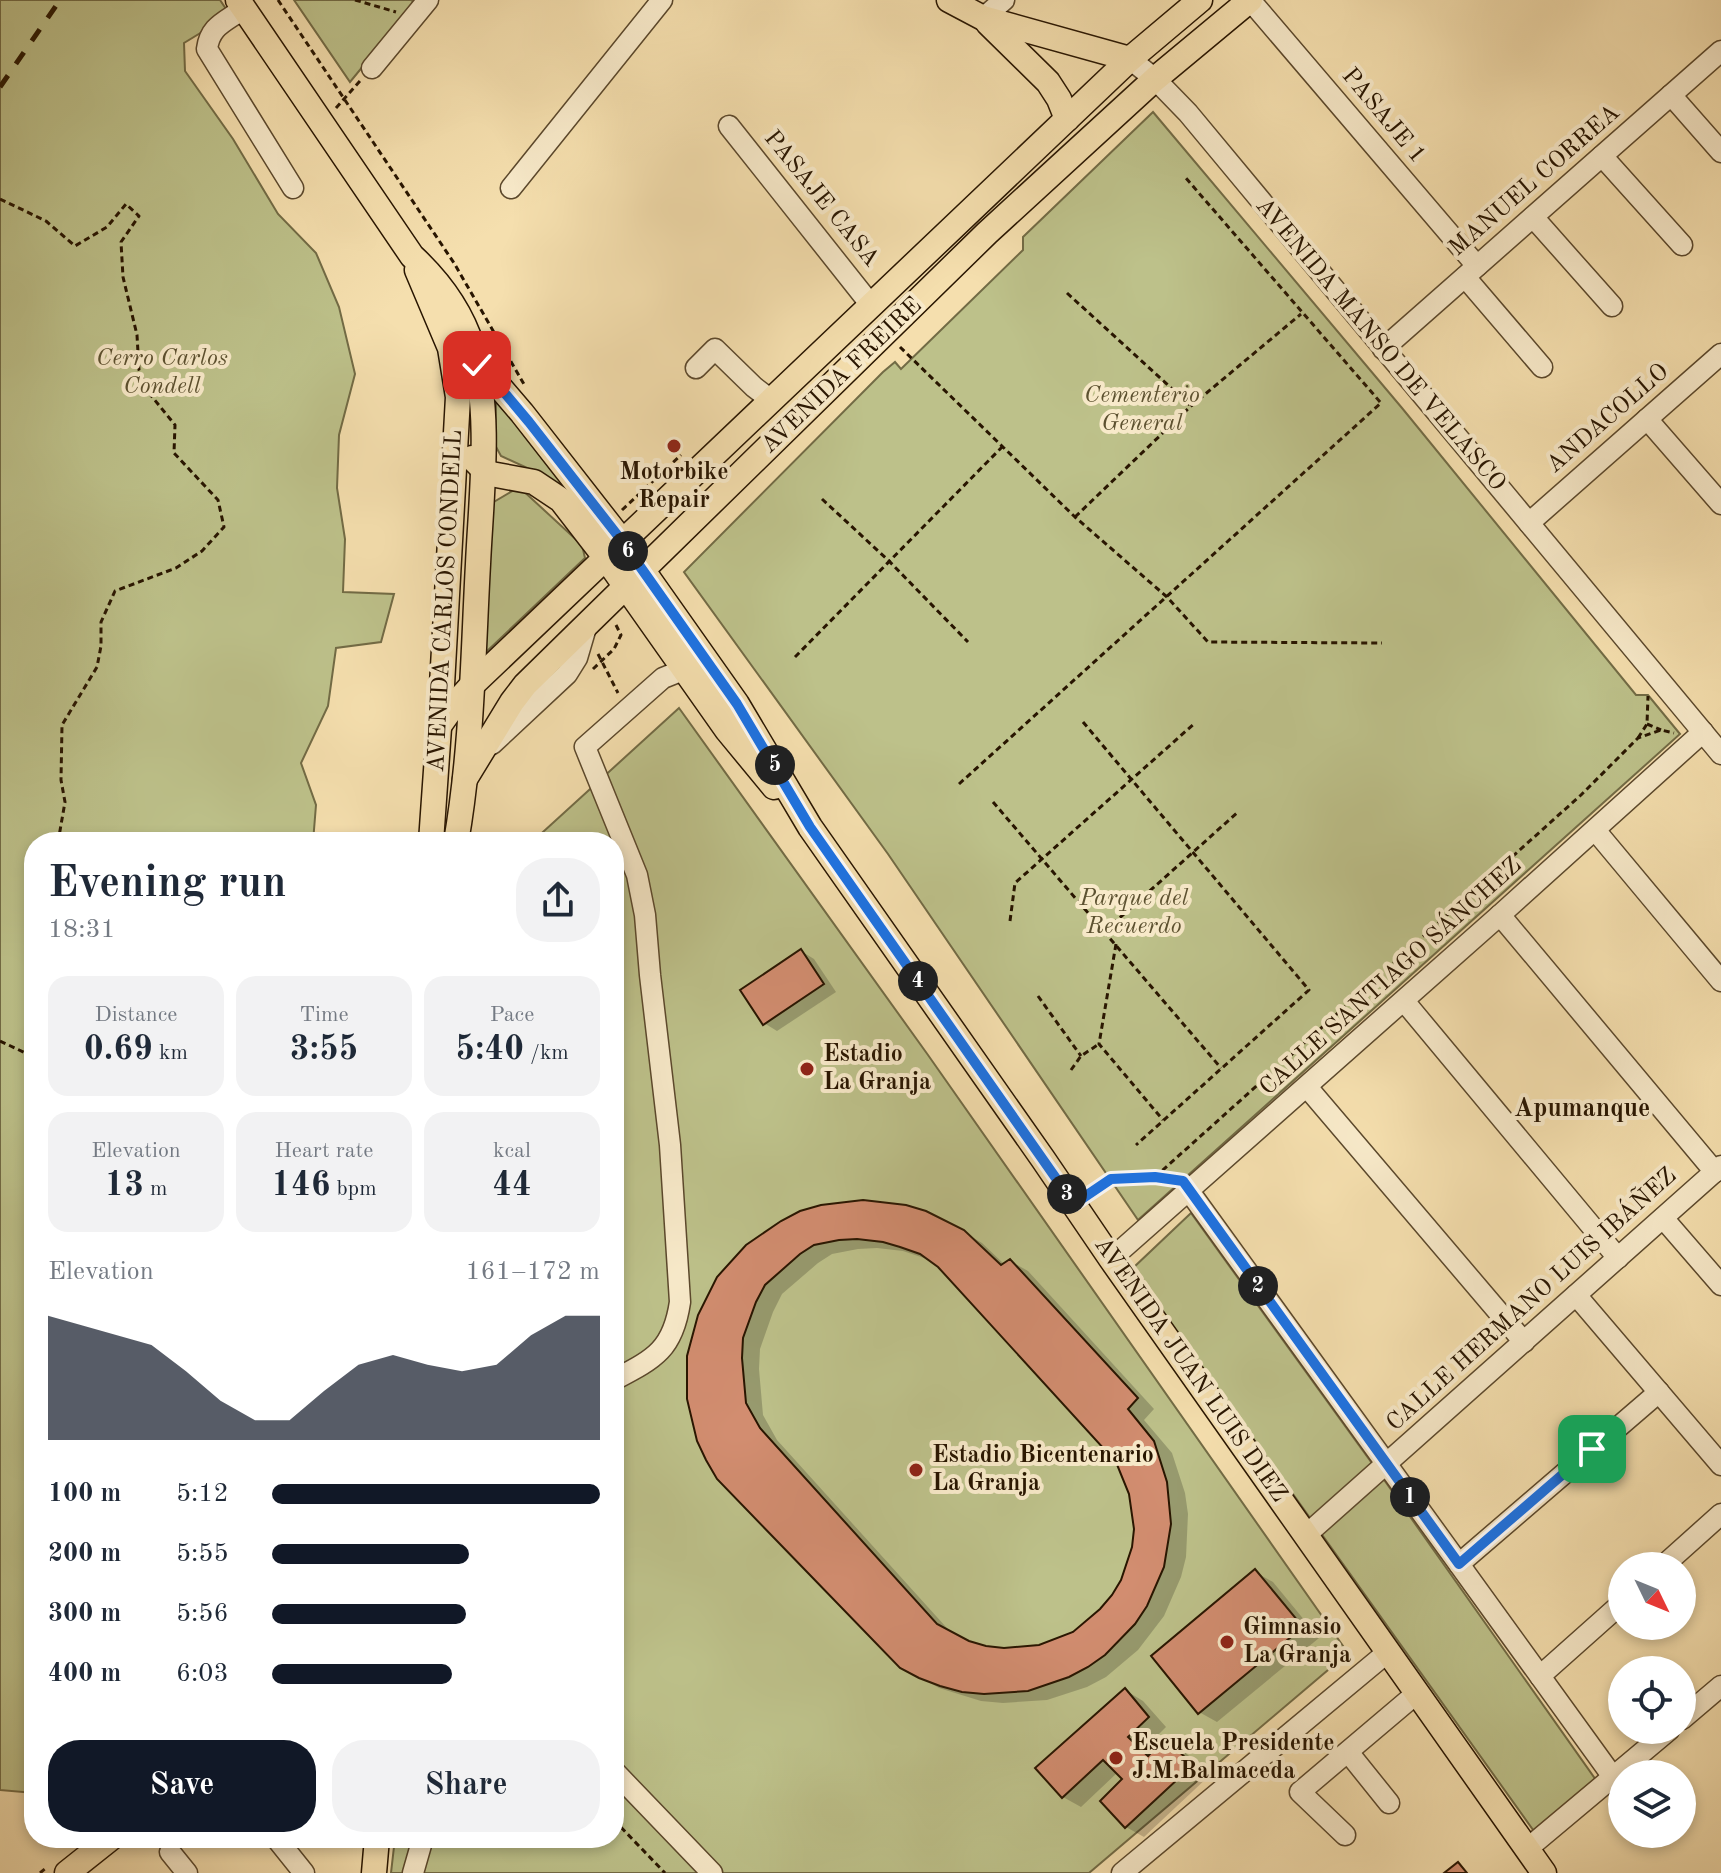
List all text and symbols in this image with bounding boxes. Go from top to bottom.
street label: PASAJE 1 [1337,64,1429,168]
street label: MANUEL CORREA [1445,101,1625,261]
street label: PASAJE CASA [759,126,883,272]
street label: AVENIDA MANSO DE VELASCO [1251,194,1509,496]
street label: AVENIDA FREIRE [757,293,927,459]
pin [443,331,511,399]
icon: check [455,343,499,387]
park label: Cerro Carlos Condell [96,347,228,399]
street label: ANDACOLLO [1542,360,1674,478]
park label: Cementerio General [1084,384,1200,436]
street label: AVENIDA CARLOS CONDELL [425,429,467,773]
marker: Motorbike Repair [665,437,683,455]
place label: Motorbike Repair [619,461,729,513]
pin: 6 [608,531,648,571]
text: 6 [622,540,634,562]
pin: 5 [755,745,795,785]
text: 5 [769,754,781,776]
street label: CALLE SANTIAGO SÁNCHEZ [1253,850,1526,1101]
button: share [516,858,600,942]
text: Evening run [48,862,286,906]
park label: Parque del Recuerdo [1078,887,1189,939]
text: 18:31 [48,917,116,943]
pin: 4 [898,961,938,1001]
text: 4 [912,970,924,992]
text: Distance [95,1004,177,1026]
text: Time [299,1004,349,1026]
text: Pace [490,1004,534,1026]
text: 0.69 [84,1033,153,1067]
text: 3:55 [290,1033,358,1067]
text: 5:40 [455,1033,524,1067]
text: km [153,1042,188,1064]
text: /km [524,1042,569,1064]
place label: Estadio La Granja [823,1043,931,1095]
marker: Estadio La Granja [798,1060,816,1078]
district label: Apumanque [1514,1096,1650,1122]
text: Elevation [91,1140,181,1162]
text: Heart rate [275,1140,373,1162]
text: kcal [493,1140,531,1162]
street label: CALLE HERMANO LUIS IBÁÑEZ [1379,1160,1681,1436]
text: 13 [104,1169,144,1203]
text: 146 [271,1169,330,1203]
text: 44 [492,1169,532,1203]
pin: 3 [1047,1174,1087,1214]
text: m [144,1178,168,1200]
text: bpm [330,1178,377,1200]
text: 3 [1061,1183,1073,1205]
street label: AVENIDA JUAN LUIS DIEZ [1089,1233,1291,1507]
text: Elevation [48,1259,154,1285]
text: 161–172 m [465,1259,600,1285]
pin: 2 [1238,1266,1278,1306]
text: 2 [1252,1275,1264,1297]
pin [1558,1415,1626,1483]
icon: arrive [1570,1427,1614,1471]
place label: Estadio Bicentenario La Granja [932,1444,1154,1496]
marker: Estadio Bicentenario La Granja [907,1461,925,1479]
pin: 1 [1390,1477,1430,1517]
text: 100 m [48,1481,121,1507]
text: 5:12 [176,1481,229,1507]
text: 1 [1404,1486,1416,1508]
text: 200 m [48,1541,121,1567]
text: 5:55 [176,1541,229,1567]
north arrow [1608,1552,1696,1640]
map controls [1608,1552,1696,1848]
text: 300 m [48,1601,121,1627]
text: 5:56 [176,1601,229,1627]
place label: Gimnasio La Granja [1243,1616,1351,1668]
marker: Gimnasio La Granja [1218,1633,1236,1651]
button: locate [1608,1656,1696,1744]
text: 400 m [48,1661,121,1687]
text: 6:03 [176,1661,229,1687]
place label: Escuela Presidente J.M.Balmaceda [1132,1732,1335,1784]
button: Save [48,1740,316,1832]
button: Share [332,1740,600,1832]
marker: Escuela Presidente J.M.Balmaceda [1107,1749,1125,1767]
button: layers [1608,1760,1696,1848]

